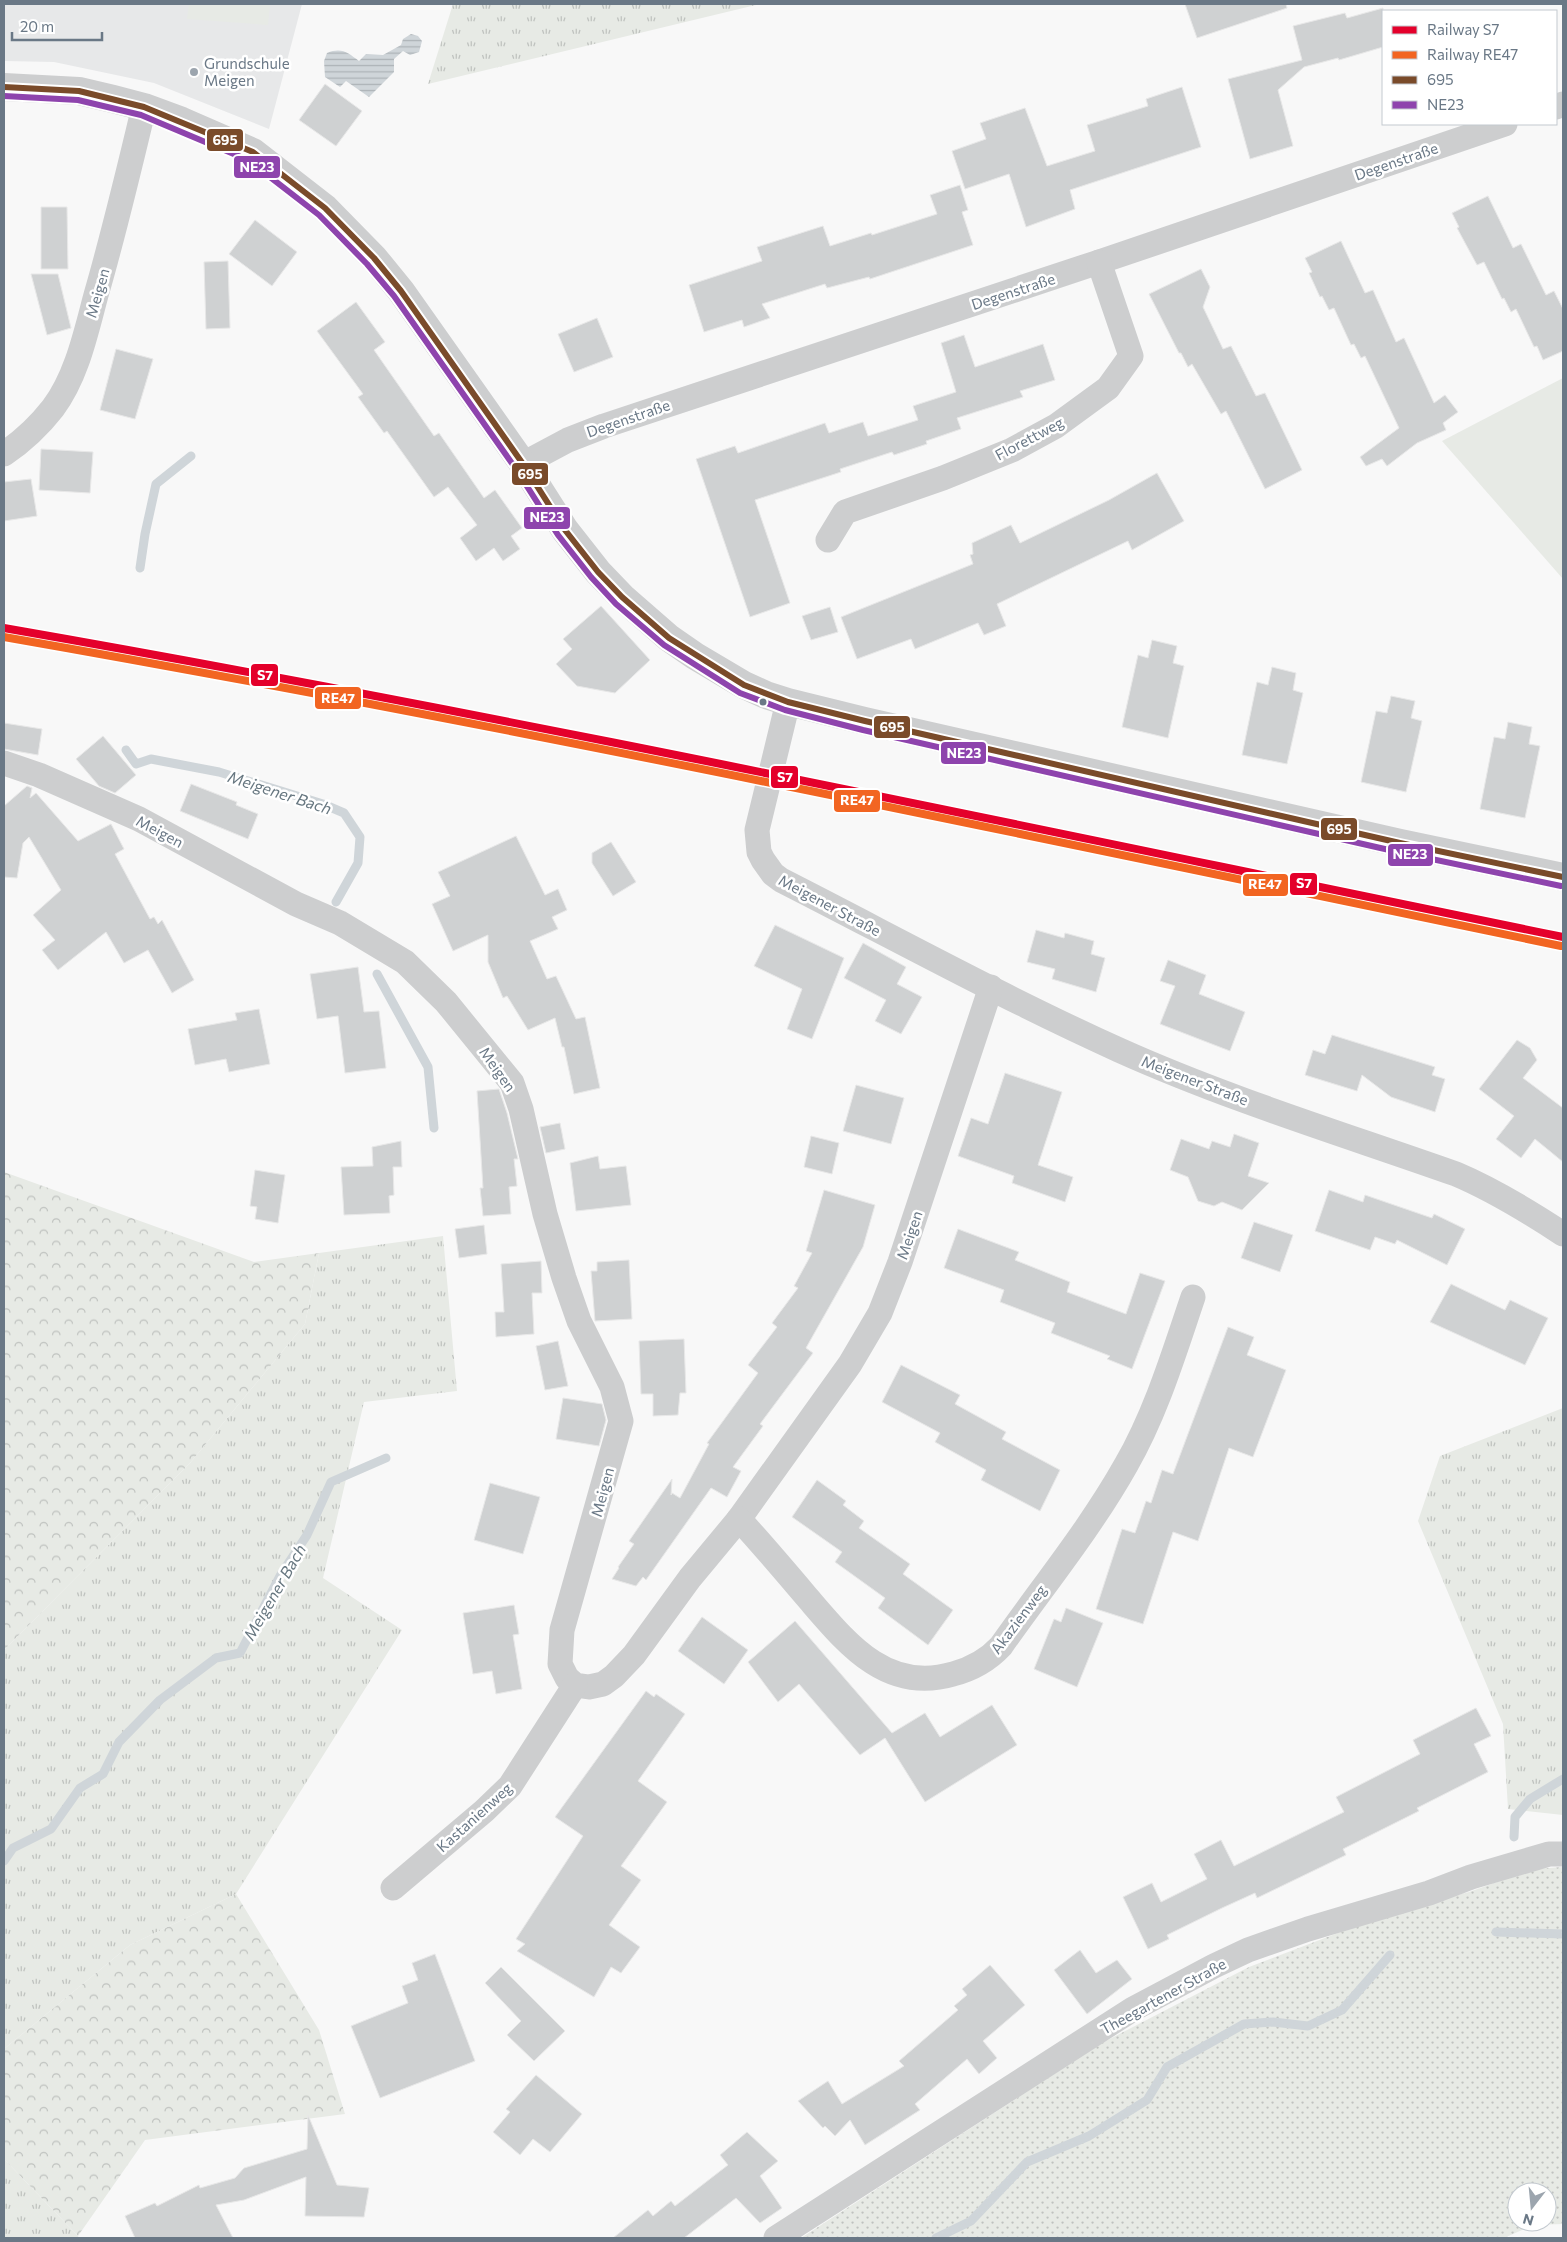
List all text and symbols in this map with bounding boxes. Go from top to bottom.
scale bar [12,10,102,42]
legend [1382,10,1557,125]
text: 20 m [20,17,54,35]
text: Railway S7 [1427,20,1499,38]
text: Railway RE47 [1427,45,1518,63]
place label: Grundschule Meigen [204,54,290,89]
marker: Grundschule Meigen [188,66,200,78]
text: 695 [1427,70,1454,88]
text: NE23 [1427,95,1464,113]
line badge: 695 [206,128,244,152]
text: 695 [212,131,238,148]
street label: Degenstraße [1352,138,1440,184]
line badge: NE23 [233,155,281,179]
text: NE23 [240,158,274,175]
street label: Meigen [81,266,113,320]
street label: Degenstraße [969,269,1057,313]
street label: Degenstraße [584,395,672,441]
street label: Florettweg [992,412,1066,464]
line badge: 695 [511,462,549,486]
text: 695 [517,465,543,482]
line badge: NE23 [523,506,571,530]
text: NE23 [530,508,564,525]
line badge: S7 [250,663,279,687]
text: S7 [257,666,273,683]
line badge: RE47 [314,686,362,710]
text: RE47 [321,689,355,706]
unlabelled marker [758,697,768,707]
line badge: 695 [873,715,911,739]
text: 695 [879,718,905,735]
line badge: NE23 [940,741,987,765]
text: NE23 [947,744,981,761]
line badge: S7 [770,765,799,789]
water label: Meigener Bach [226,766,334,818]
text: S7 [777,768,793,785]
line badge: RE47 [833,789,881,813]
text: RE47 [840,791,874,808]
street label: Meigen [133,811,187,851]
line badge: 695 [1320,817,1358,841]
text: 695 [1326,820,1352,837]
line badge: NE23 [1387,843,1434,867]
text: NE23 [1393,845,1427,862]
street label: Meigener Straße [776,871,884,939]
line badge: S7 [1289,872,1318,896]
line badge: RE47 [1242,873,1289,897]
text: S7 [1296,874,1312,891]
text: RE47 [1248,875,1282,892]
street label: Meigen [476,1043,520,1095]
street label: Meigener Straße [1139,1051,1251,1109]
street label: Meigen [892,1208,926,1262]
street label: Meigen [587,1465,617,1519]
water label: Meigener Bach [239,1541,309,1643]
street label: Akazienweg [986,1581,1050,1657]
street label: Kastanienweg [433,1778,515,1856]
street label: Theegartener Straße [1097,1954,1229,2038]
north arrow [1507,2182,1557,2232]
text: N [1521,2210,1536,2230]

